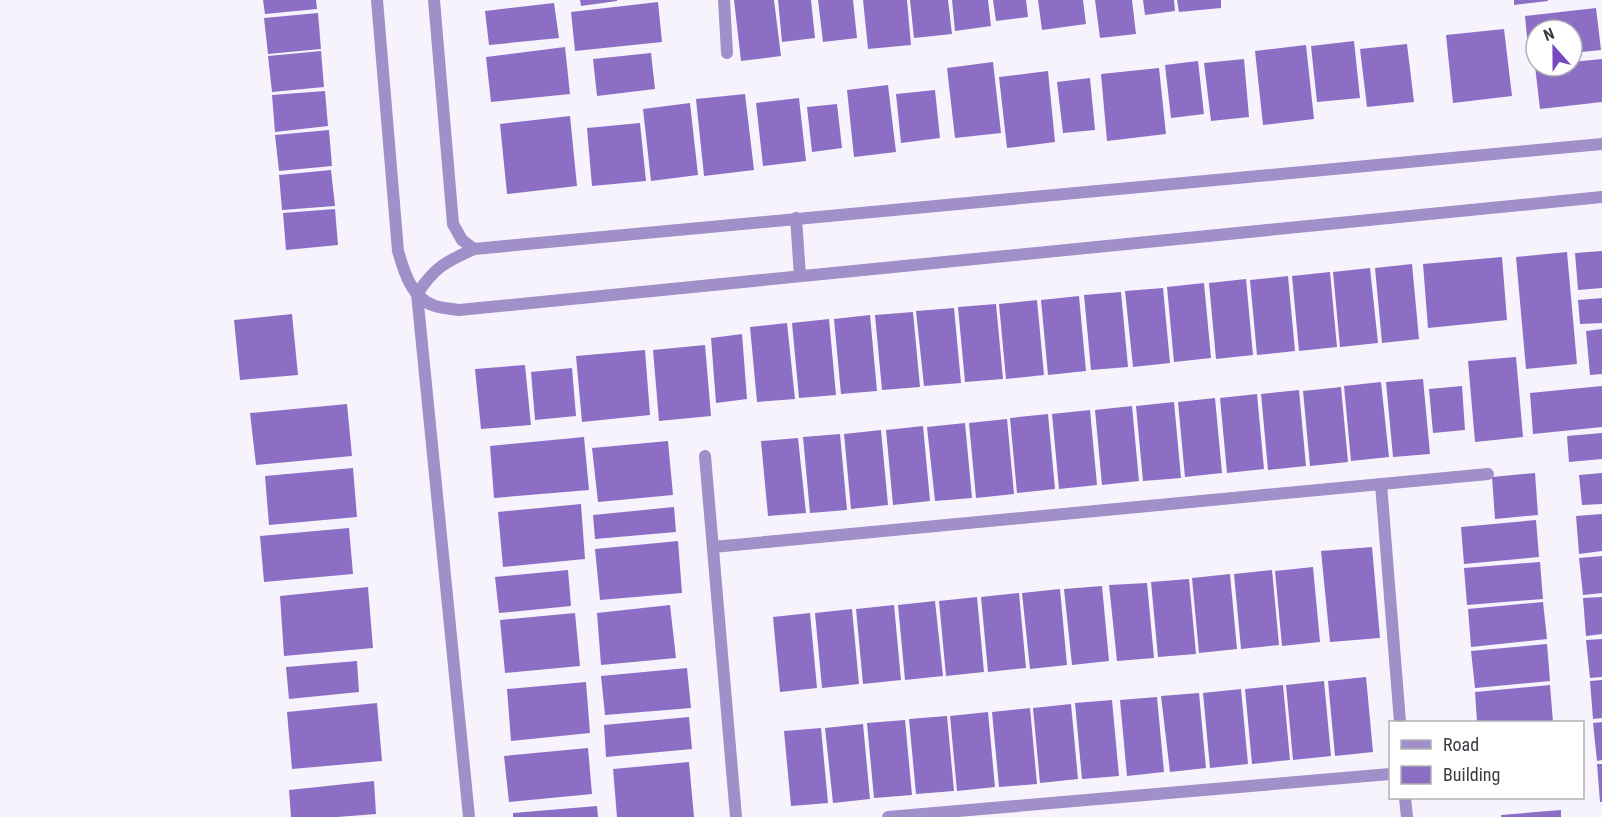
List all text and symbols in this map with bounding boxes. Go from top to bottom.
north arrow [1524,18,1584,78]
text: N [1541,24,1557,45]
legend [1389,721,1584,799]
text: Road [1443,734,1479,755]
text: Building [1443,764,1500,785]

